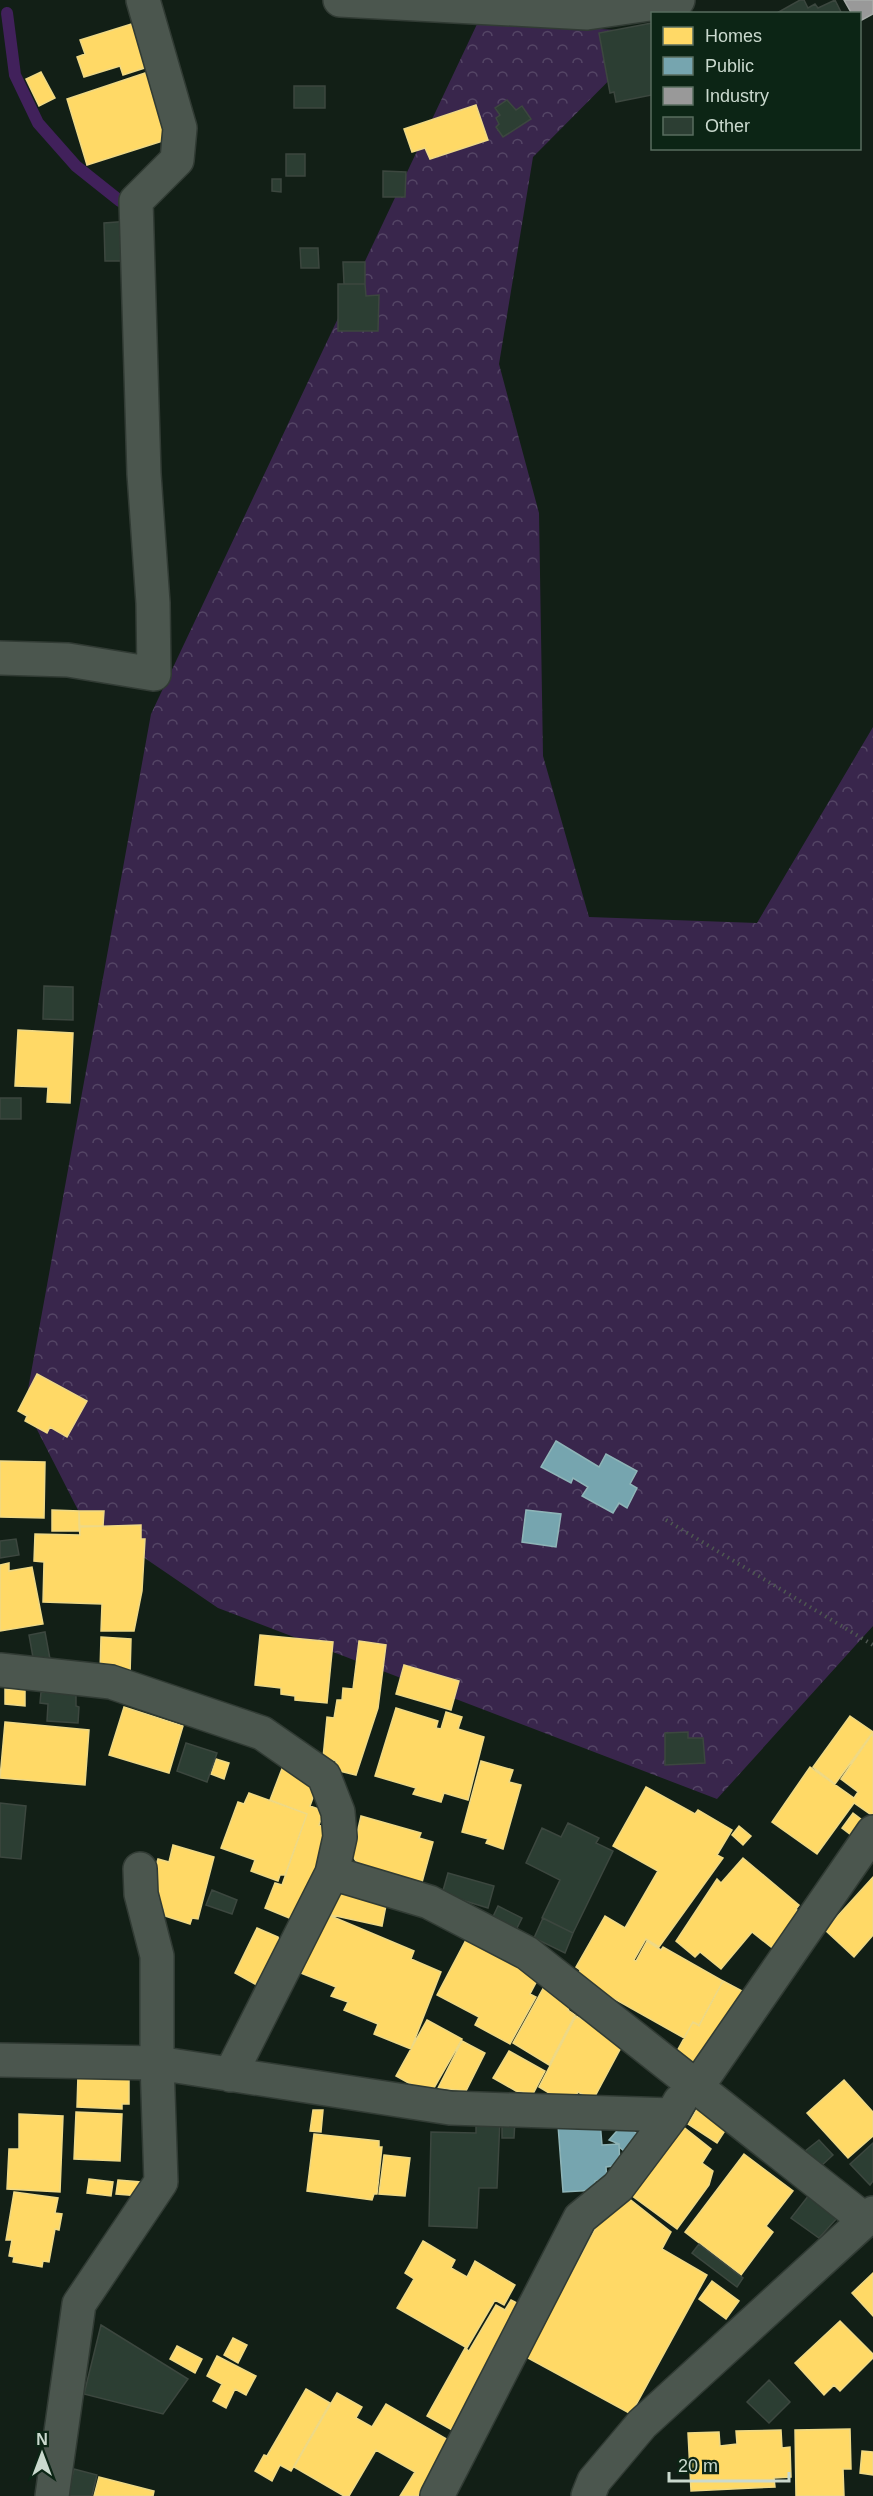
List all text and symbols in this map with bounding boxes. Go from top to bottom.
legend [651,12,861,150]
text: Homes [705,26,762,46]
text: Public [705,56,754,76]
text: Industry [705,86,769,106]
text: Other [705,116,750,136]
north arrow [12,2424,72,2484]
text: N [36,2431,48,2448]
scale bar [669,2445,789,2483]
text: 20 m [678,2456,718,2476]

